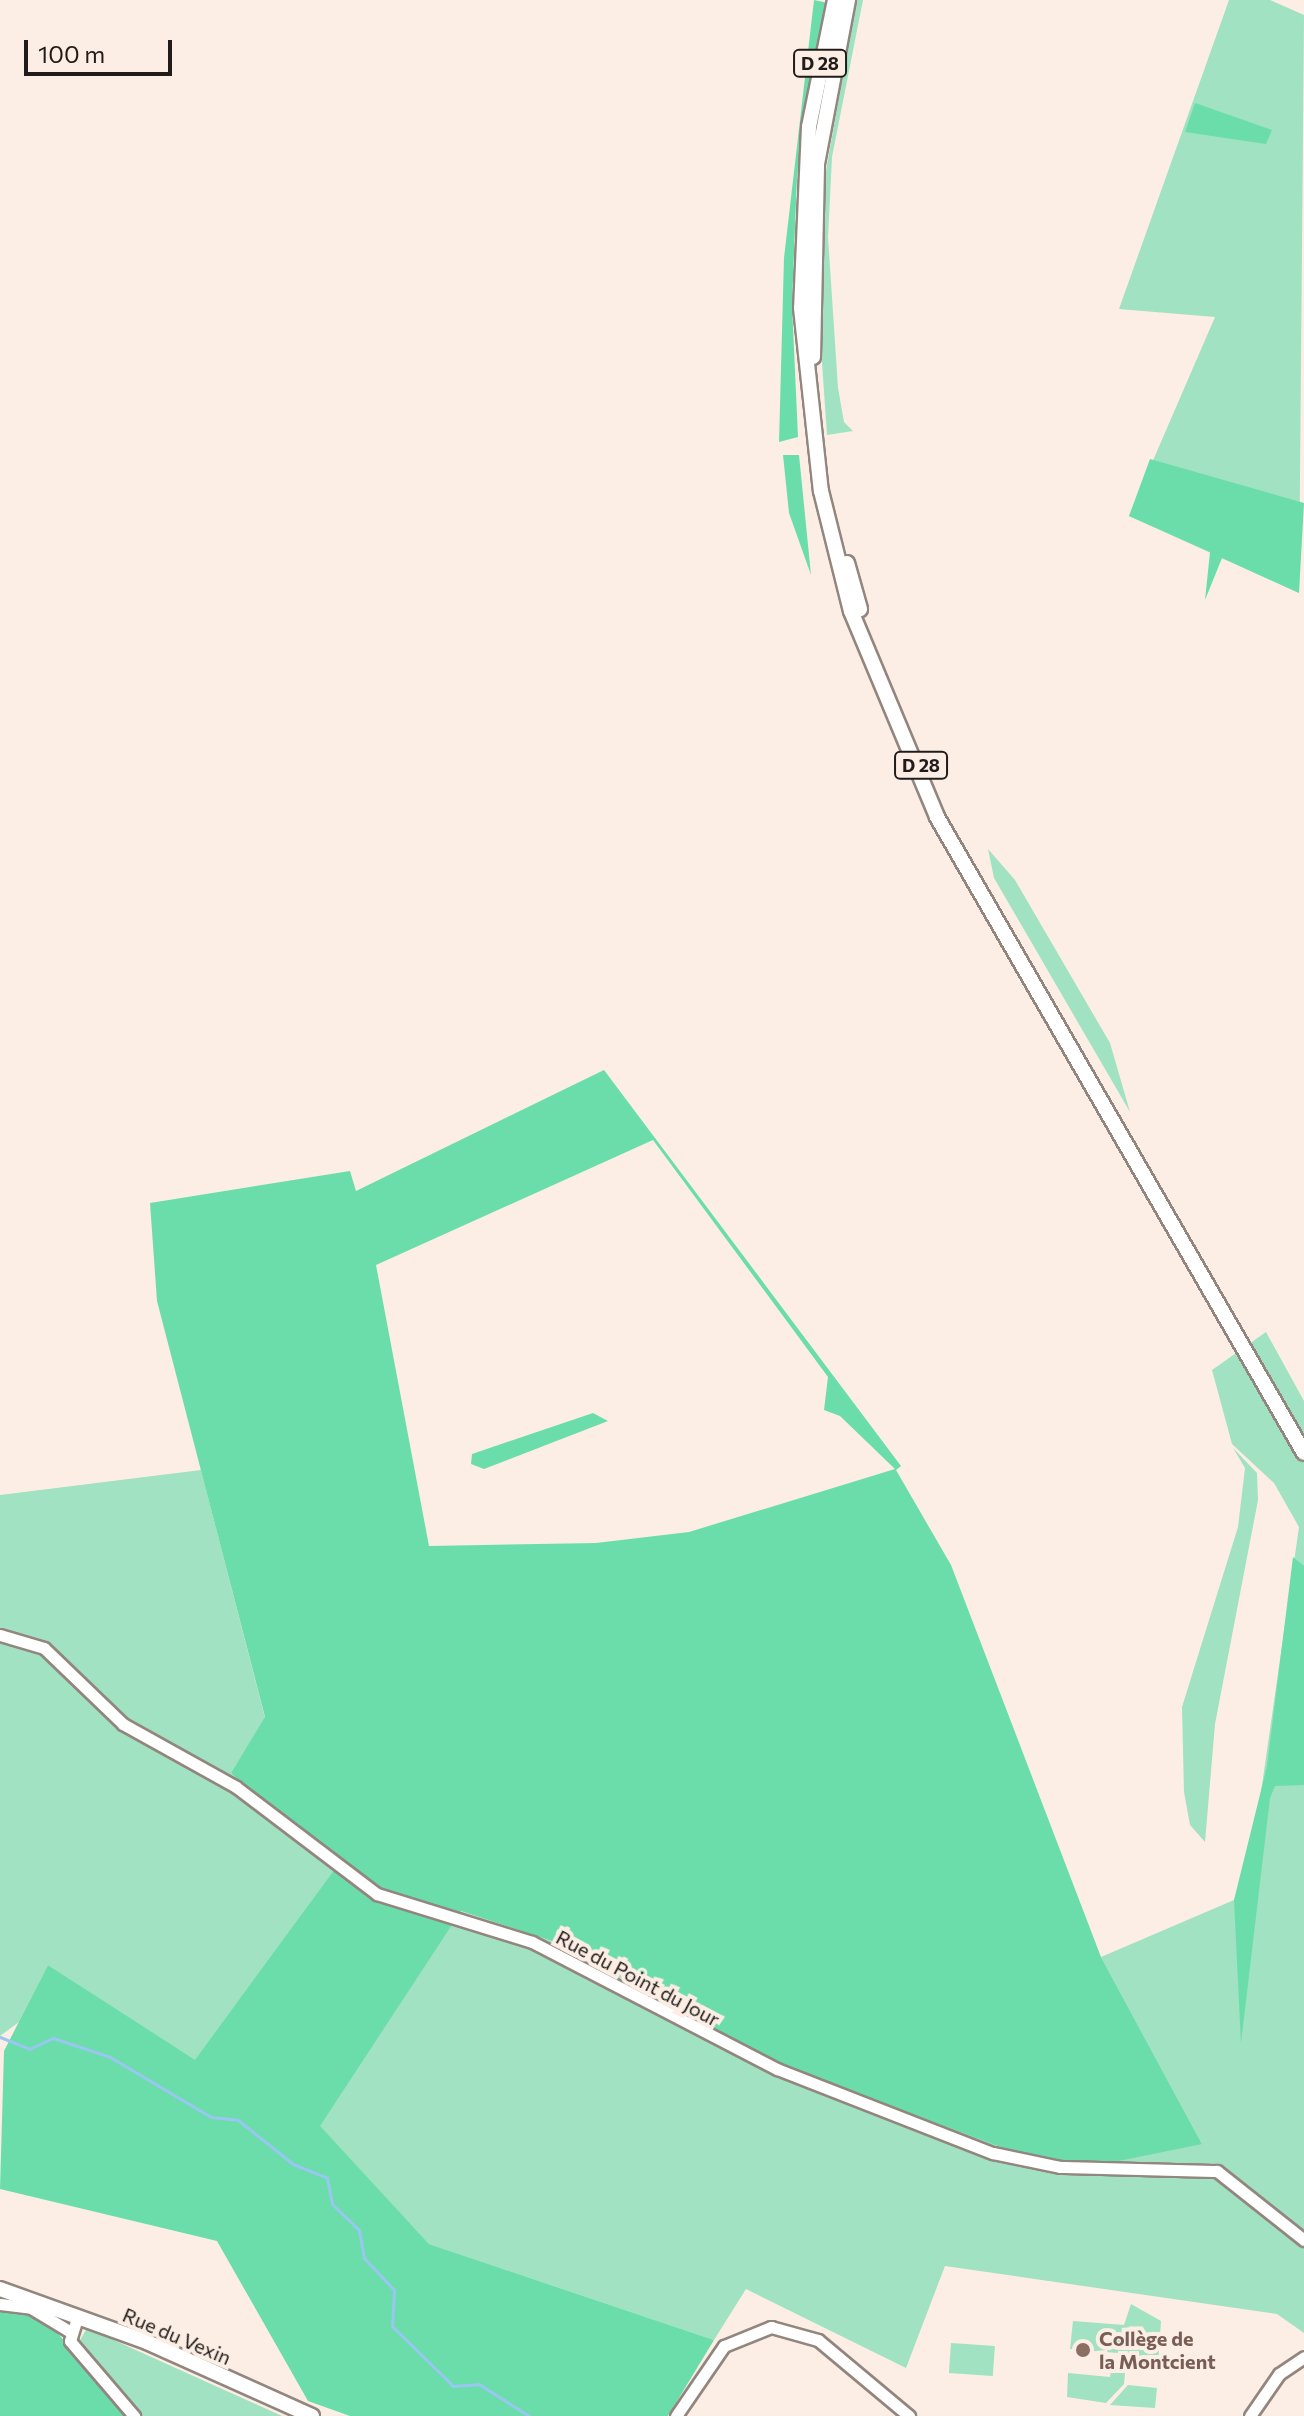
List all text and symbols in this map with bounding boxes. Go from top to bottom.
scale bar [28,24,176,74]
text: 100 m [38,39,105,68]
road number: D 28 [792,49,848,77]
road number: D 28 [893,751,949,779]
street label: Rue du Point du Jour [552,1925,724,2031]
street label: Rue du Vexin [119,2302,235,2370]
place label: Collège de la Montcient [1099,2326,1216,2373]
marker: Collège de la Montcient [1074,2341,1092,2359]

